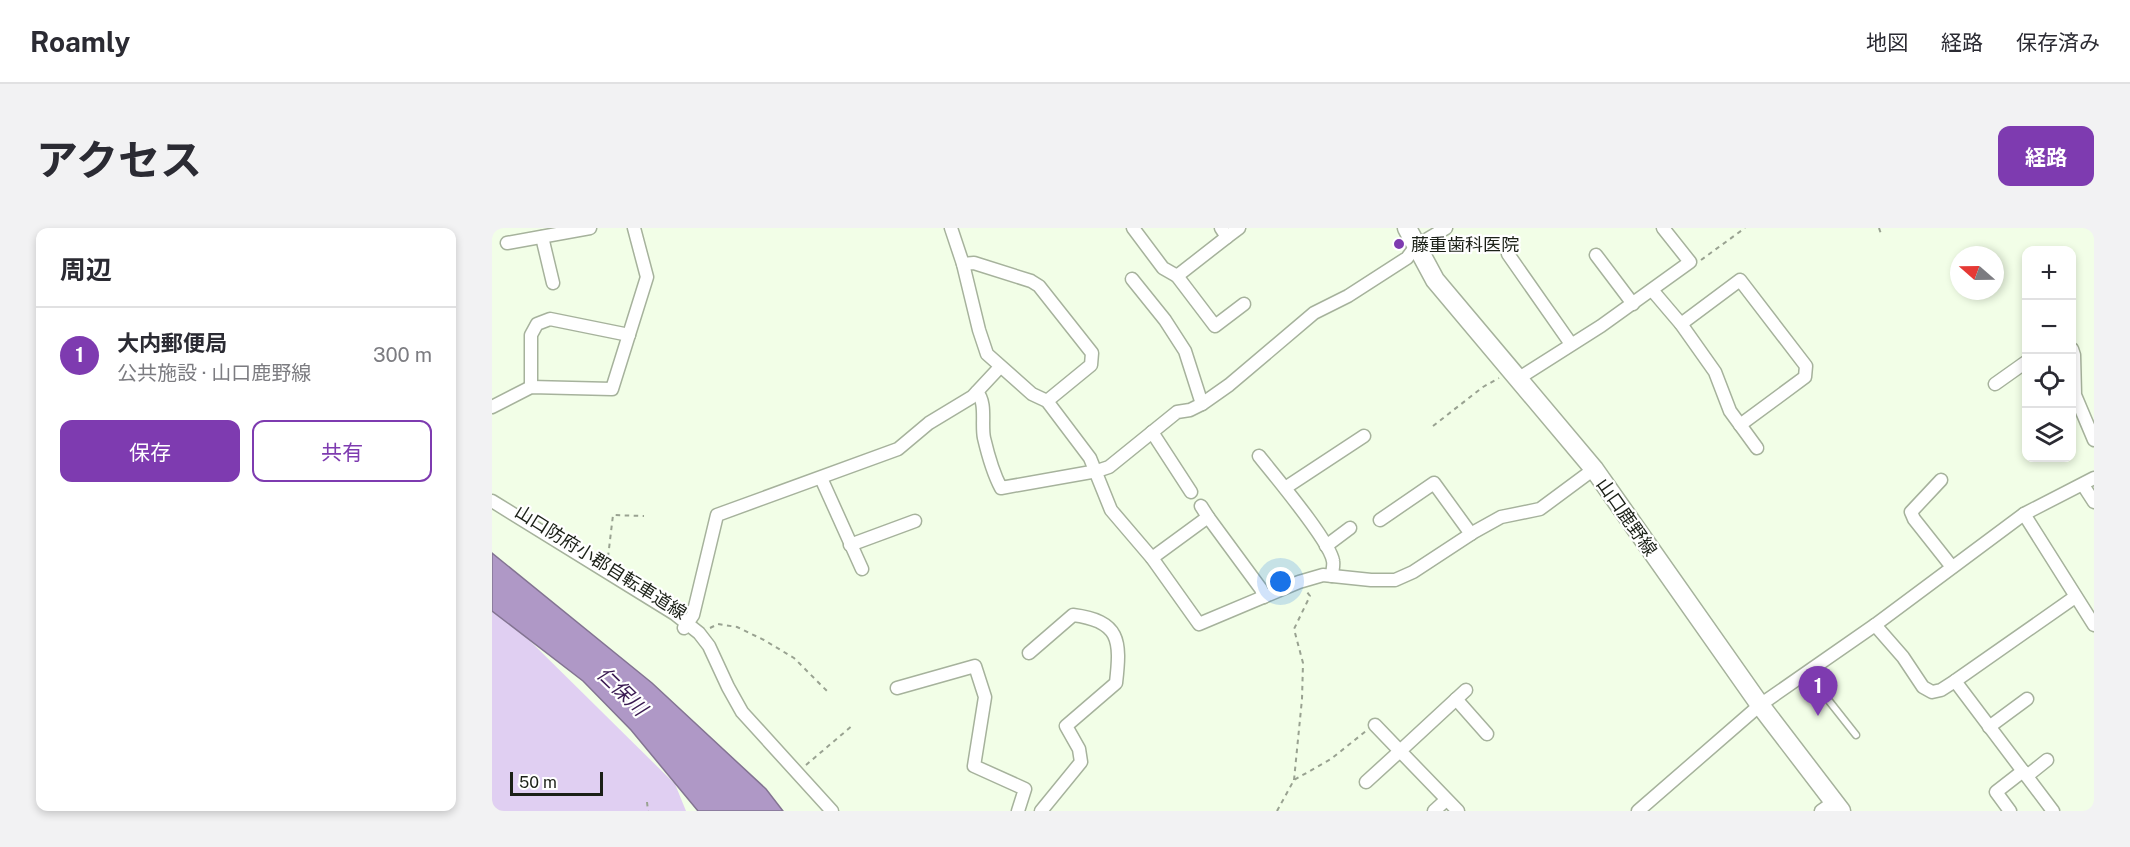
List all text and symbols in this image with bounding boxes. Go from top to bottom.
text: Roamly [30,25,130,58]
text: 地図 [1866,30,1908,55]
text: 経路 [1941,30,1983,55]
text: 保存済み [2016,30,2100,55]
button: 経路 [1998,126,2094,186]
text: アクセス [36,135,202,184]
place label: 藤重歯科医院 [1411,234,1519,255]
marker: 藤重歯科医院 [1392,237,1406,251]
north arrow [1950,246,2004,300]
map controls [2022,246,2076,462]
button: + [2022,246,2076,300]
text: 周辺 [60,254,112,285]
button: − [2022,300,2076,354]
text: 大内郵便局 [117,330,227,356]
text: 1 [75,343,84,367]
text: 300 m [373,343,432,367]
button: locate [2022,354,2076,408]
text: 公共施設 · 山口鹿野線 [117,361,311,385]
button: layers [2022,408,2076,462]
button: 保存 [60,420,240,482]
button: 共有 [252,420,432,482]
street label: 山口鹿野線 [1593,474,1661,560]
street label: 山口防府小郡自転車道線 [511,501,691,623]
your location [1266,567,1295,596]
water label: 仁保川 [592,662,653,722]
pin: 1 [1798,666,1838,716]
scale bar [510,769,603,796]
text: 50 m [519,773,557,792]

